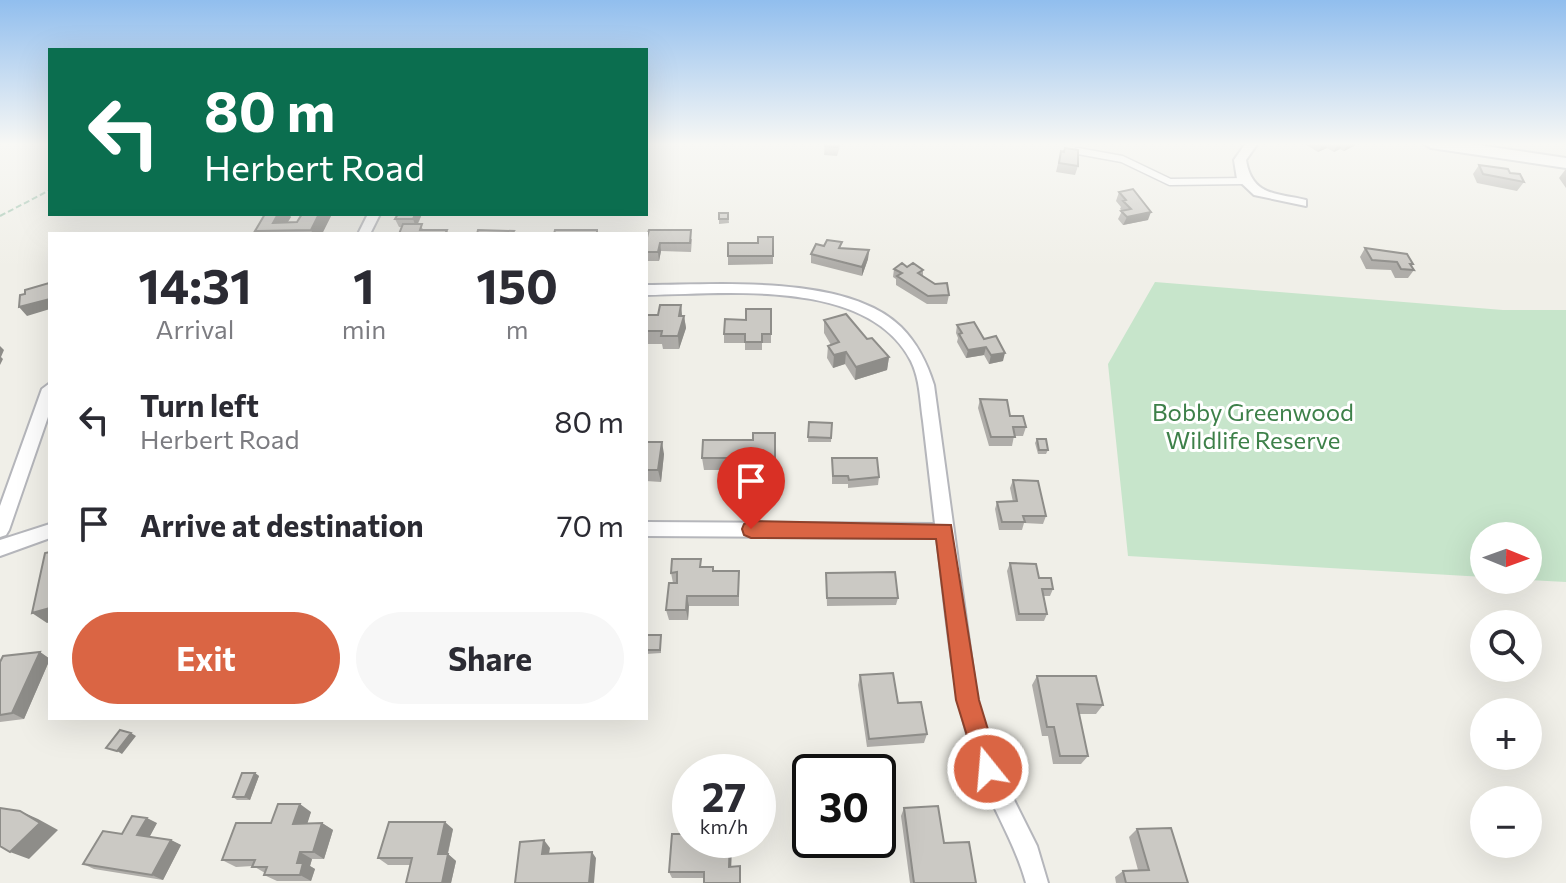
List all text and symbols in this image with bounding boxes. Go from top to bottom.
text: 80 m [204,75,335,144]
icon: left [72,80,176,184]
text: Herbert Road [204,144,425,188]
text: 14:31 [138,255,252,314]
text: 1 [353,255,375,314]
text: 150 [476,255,558,314]
text: Arrival [156,313,234,344]
text: min [342,313,386,344]
text: m [506,313,528,344]
text: Turn left [140,386,259,423]
park label: Bobby Greenwood Wildlife Reserve [1152,397,1354,454]
icon: left [72,398,116,442]
text: 80 m [554,402,624,439]
text: Herbert Road [140,423,299,454]
pin [717,447,785,529]
icon: arrive [729,459,773,503]
icon: arrive [72,502,116,546]
text: Arrive at destination [140,506,424,543]
text: 70 m [557,506,624,543]
north arrow [1470,522,1542,594]
map controls [1470,522,1542,858]
button: search [1470,610,1542,682]
button: Exit [72,612,340,704]
button: Share [356,612,624,704]
button: + [1470,698,1542,770]
position arrow [946,727,1030,811]
speed limit sign: 30 [792,754,896,858]
text: 27 [702,771,746,820]
button: − [1470,786,1542,858]
text: km/h [700,814,748,838]

